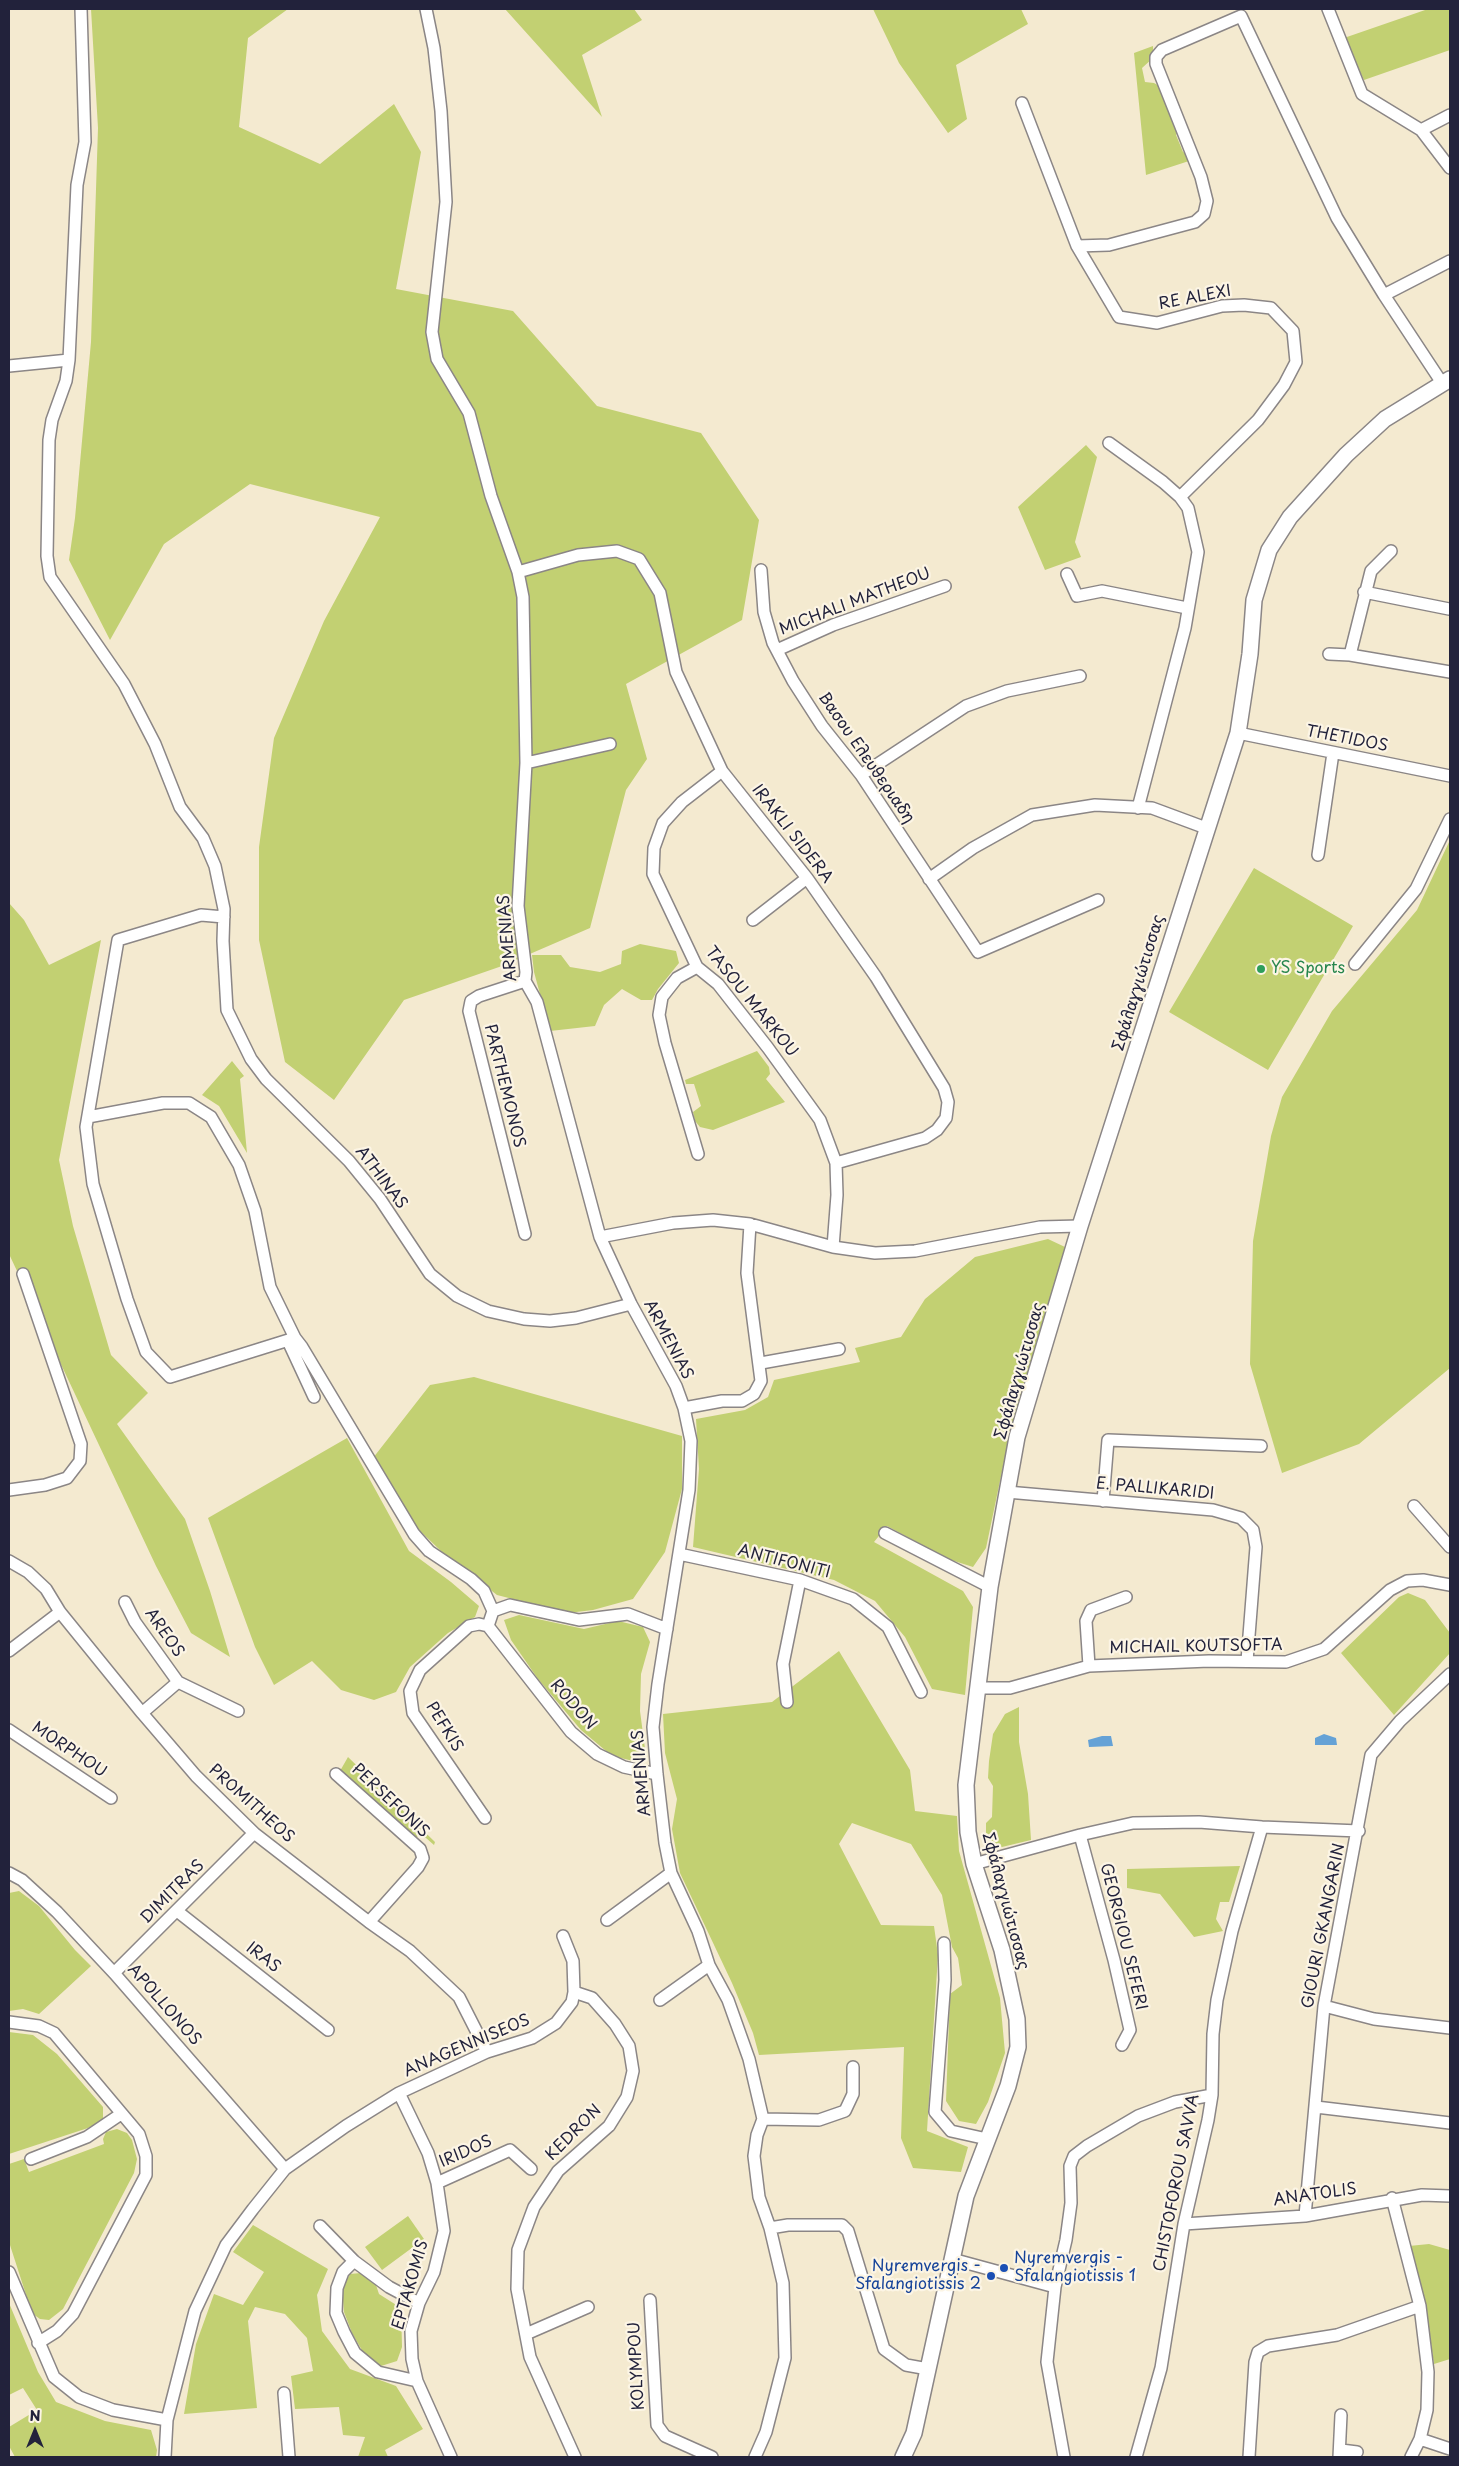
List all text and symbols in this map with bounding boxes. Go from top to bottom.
street label: RE ALEXI [1157,282,1233,314]
street label: MICHALI MATHEOU [777,564,933,640]
street label: Βασου Ελευθεριαδη [814,689,918,827]
street label: THETIDOS [1305,722,1389,756]
street label: IRAKLI SIDERA [747,781,837,887]
street label: ARMENIAS [495,894,521,982]
street label: Σφάλαγγιώτισσας [1109,913,1169,1053]
street label: TASOU MARKOU [701,943,801,1061]
place label: YS Sports [1271,959,1345,979]
marker: YS Sports [1255,963,1267,975]
street label: PARTHEMONOS [479,1022,529,1150]
street label: ATHINAS [351,1143,411,1213]
street label: ARMENIAS [639,1297,697,1383]
street label: Σφάλαγγιώτισσας [991,1300,1049,1442]
street label: E. PALLIKARIDI [1095,1474,1215,1504]
street label: ANTIFONITI [736,1541,832,1583]
street label: AREOS [140,1605,188,1661]
street label: MICHAIL KOUTSOFTA [1109,1636,1283,1658]
street label: RODON [546,1676,600,1734]
street label: PEFKIS [421,1699,467,1755]
street label: MORPHOU [28,1718,110,1782]
street label: ARMENIAS [629,1729,655,1817]
street label: PERSEFONIS [347,1760,433,1842]
street label: PROMITHEOS [204,1761,298,1847]
street label: Σφάλαγγιώτισσας [977,1830,1033,1972]
street label: GIOURI GKANGARIN [1299,1842,1349,2010]
street label: DIMITRAS [137,1856,209,1928]
street label: GEORGIOU SEFERI [1095,1861,1151,2013]
street label: IRAS [242,1939,284,1977]
street label: APOLLONOS [123,1960,205,2050]
street label: ANAGENNISEOS [401,2011,533,2081]
street label: CHISTOFOROU SAVVA [1150,2093,1204,2273]
street label: KEDRON [542,2101,606,2165]
street label: IRIDOS [437,2132,495,2172]
street label: ANATOLIS [1272,2180,1358,2210]
street label: EPTAKOMIS [389,2238,433,2332]
place label: Nyremvergis - Sfalangiotissis 1 [1014,2249,1136,2287]
place label: Nyremvergis - Sfalangiotissis 2 [855,2257,981,2295]
marker: Nyremvergis - Sfalangiotissis 1 [998,2262,1010,2274]
marker: Nyremvergis - Sfalangiotissis 2 [985,2270,997,2282]
street label: KOLYMPOU [625,2321,649,2411]
text: N [29,2405,41,2426]
north arrow [10,2406,60,2456]

